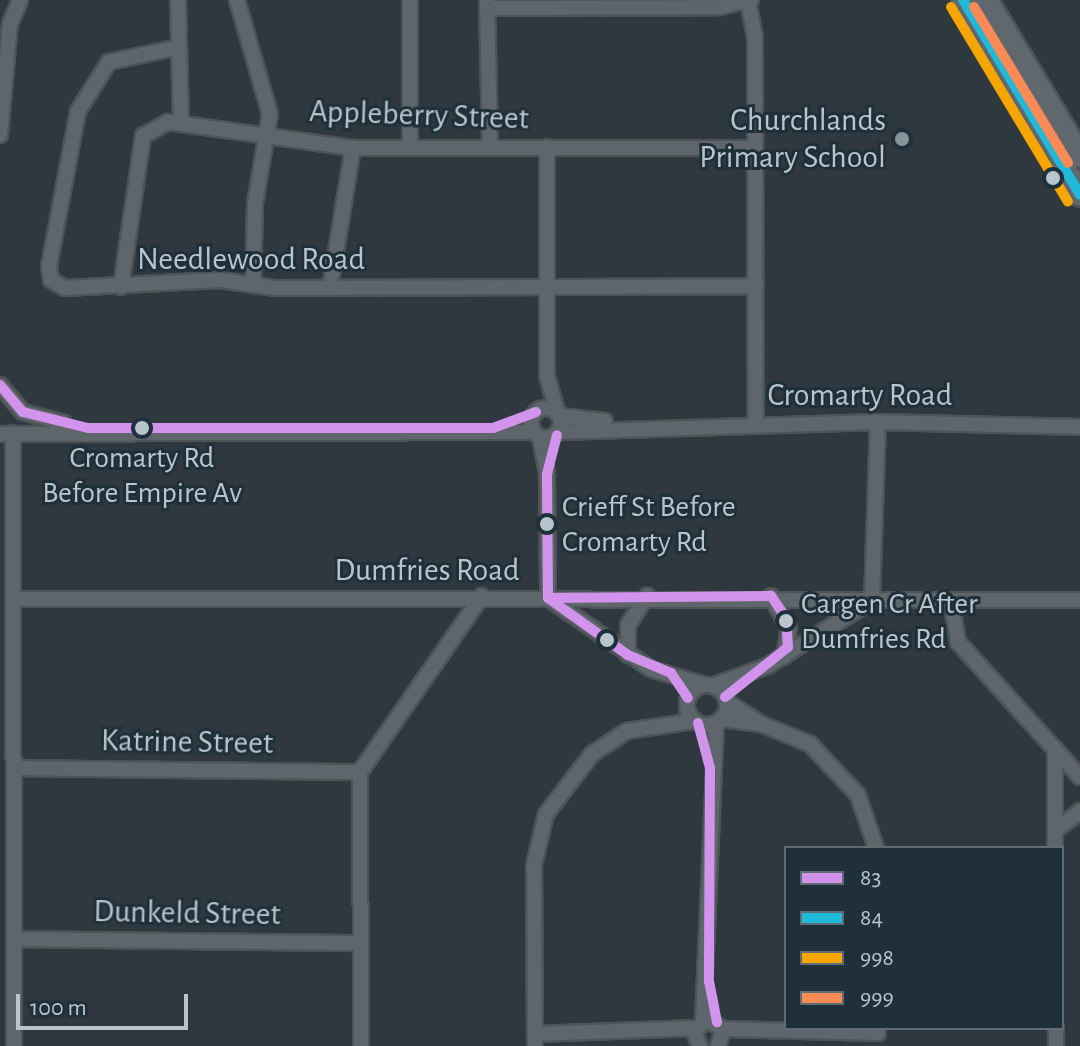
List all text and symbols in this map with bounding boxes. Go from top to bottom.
street label: Appleberry Street [309,92,529,138]
place label: Churchlands Primary School [699,102,886,177]
marker: Churchlands Primary School [893,130,911,148]
unlabelled marker [1045,170,1061,186]
street label: Needlewood Road [137,240,365,278]
street label: Cromarty Road [768,376,952,414]
marker: Cromarty Rd Before Empire Av [134,420,150,436]
place label: Cromarty Rd Before Empire Av [42,440,242,510]
place label: Crieff St Before Cromarty Rd [562,489,736,560]
marker: Crieff St Before Cromarty Rd [539,516,555,532]
street label: Dumfries Road [334,551,520,589]
place label: Cargen Cr After Dumfries Rd [801,586,978,656]
marker: Cargen Cr After Dumfries Rd [778,613,794,629]
unlabelled marker [599,632,615,648]
street label: Katrine Street [101,721,273,763]
legend [784,846,1064,1030]
text: 83 [860,866,881,890]
street label: Dunkeld Street [93,892,281,934]
text: 84 [860,906,883,930]
text: 998 [860,946,894,970]
scale bar [20,978,192,1028]
text: 999 [860,986,894,1010]
text: 100 m [30,996,87,1020]

